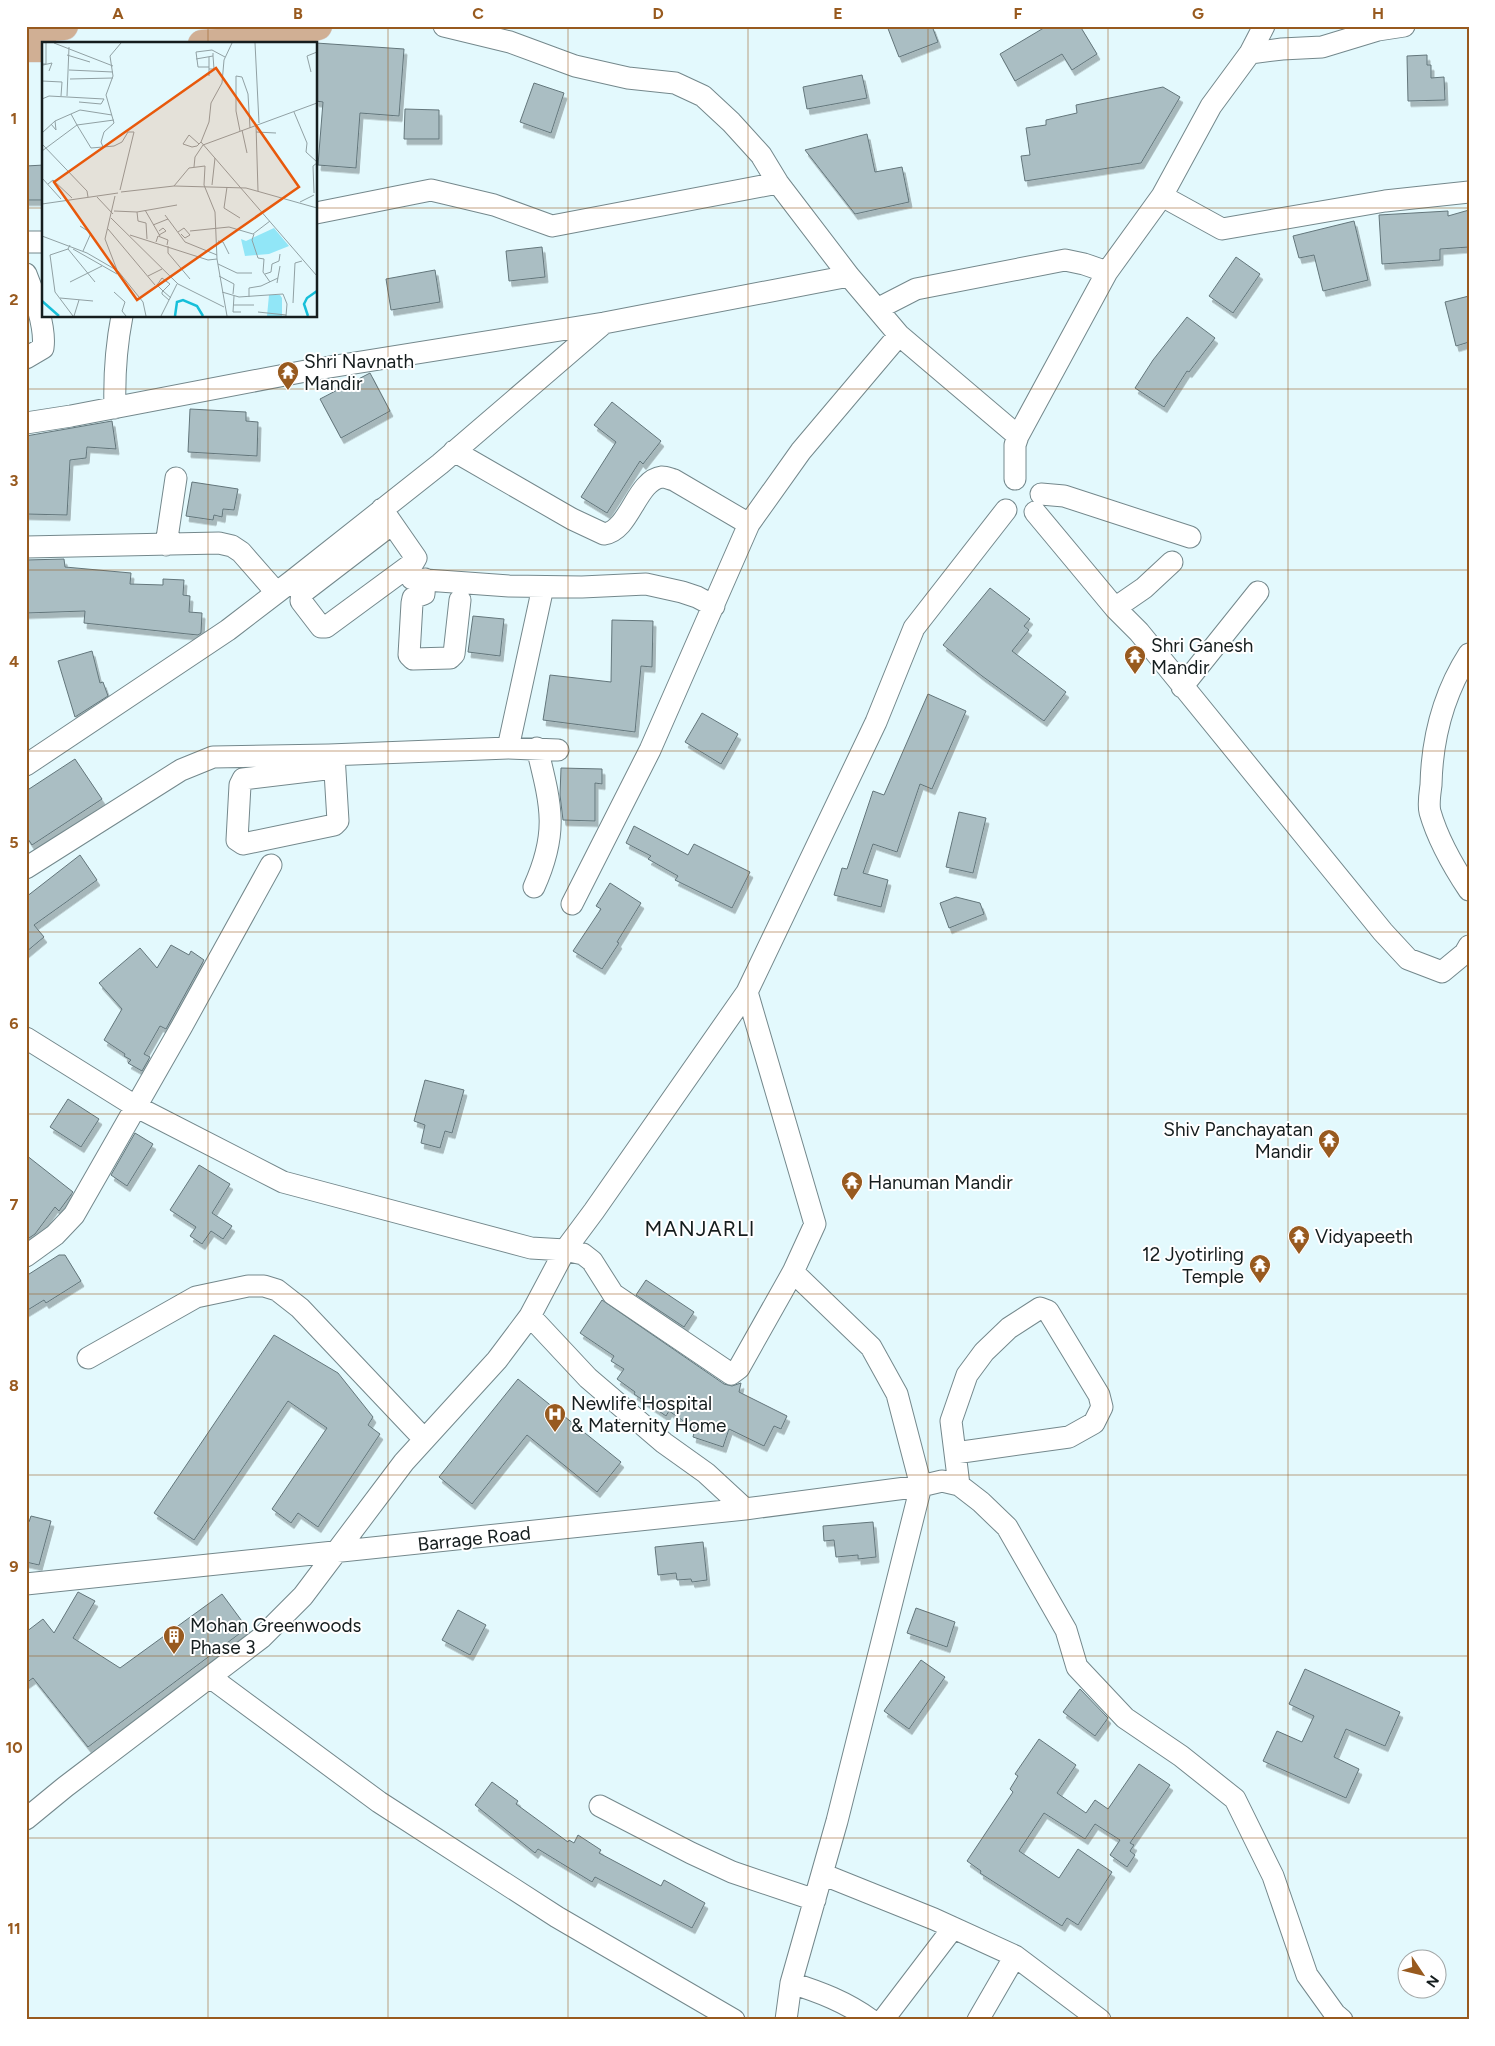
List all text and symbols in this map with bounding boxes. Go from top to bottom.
text: A [112,4,124,23]
text: B [293,4,303,23]
text: C [472,4,484,23]
text: D [652,4,664,23]
text: E [833,4,843,23]
text: F [1014,4,1023,23]
text: G [1192,4,1204,23]
text: H [1372,4,1384,23]
inset map [42,42,318,318]
text: 1 [11,109,17,128]
text: 2 [9,290,19,309]
place label: Shri Navnath Mandir [304,350,414,395]
temple icon: Shri Navnath Mandir [276,360,300,391]
text: 3 [10,471,19,490]
place label: Shri Ganesh Mandir [1151,634,1253,679]
temple icon: Shri Ganesh Mandir [1123,644,1147,675]
text: 4 [9,652,19,671]
text: 5 [9,833,19,852]
text: 6 [9,1014,19,1033]
place label: Shiv Panchayatan Mandir [1163,1118,1314,1163]
temple icon: Shiv Panchayatan Mandir [1317,1128,1341,1159]
temple icon: Hanuman Mandir [840,1170,864,1201]
place label: Hanuman Mandir [868,1171,1013,1194]
text: 7 [10,1195,19,1214]
district label: MANJARLI [644,1216,756,1241]
temple icon: Vidyapeeth [1287,1224,1311,1255]
place label: Vidyapeeth [1315,1225,1413,1248]
place label: 12 Jyotirling Temple [1142,1243,1244,1288]
temple icon: 12 Jyotirling Temple [1248,1253,1272,1284]
text: 8 [9,1376,19,1395]
place label: Newlife Hospital & Maternity Home [571,1392,726,1437]
hospital icon: Newlife Hospital & Maternity Home [543,1402,567,1433]
street label: Barrage Road [416,1521,532,1556]
text: 9 [9,1557,19,1576]
place label: Mohan Greenwoods Phase 3 [190,1614,362,1659]
building icon: Mohan Greenwoods Phase 3 [162,1624,186,1655]
text: 10 [5,1738,23,1757]
text: 11 [7,1919,21,1938]
north arrow [1398,1948,1448,1998]
text: N [1422,1972,1442,1990]

